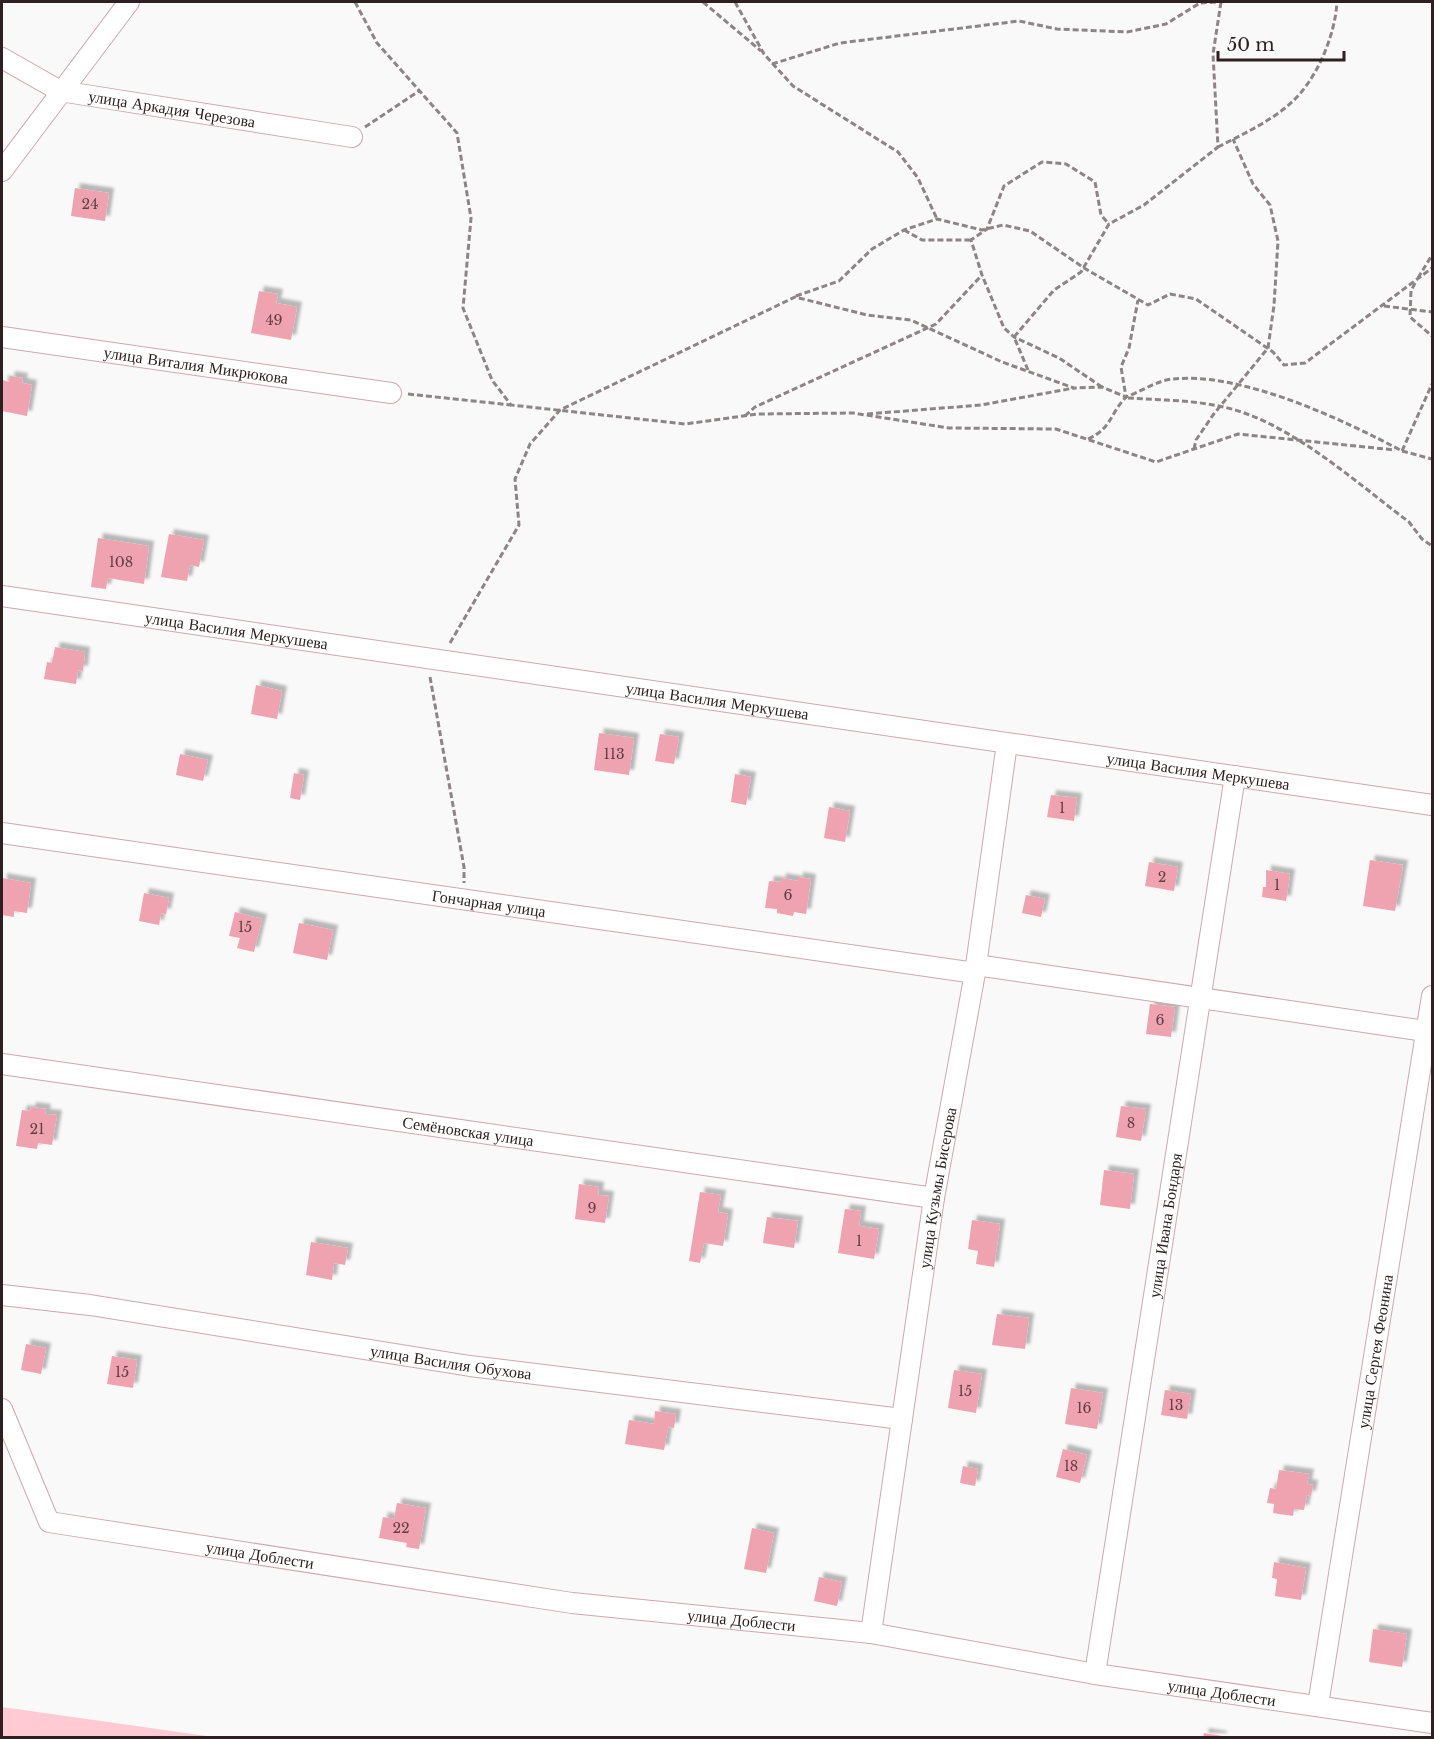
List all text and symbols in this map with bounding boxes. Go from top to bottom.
scale bar [1218,24,1344,62]
text: 50 m [1227,34,1275,56]
street label: улица Аркадия Черезова [87,86,257,132]
house number: 24 [82,195,98,213]
house number: 49 [265,311,283,329]
street label: улица Виталия Микрюкова [102,342,290,388]
house number: 108 [109,553,133,571]
street label: улица Василия Меркушева [144,607,329,654]
street label: улица Василия Меркушева [625,677,810,724]
house number: 113 [603,745,625,763]
street label: улица Василия Меркушева [1106,748,1291,794]
house number: 1 [1059,799,1065,817]
house number: 2 [1158,868,1166,886]
house number: 1 [1274,876,1280,894]
street label: Гончарная улица [431,885,547,921]
house number: 6 [783,886,793,904]
house number: 15 [238,918,252,936]
house number: 6 [1155,1011,1165,1029]
street label: улица Кузьмы Бисерова [914,1106,960,1270]
street label: Семёновская улица [401,1112,535,1150]
house number: 8 [1127,1114,1135,1132]
house number: 21 [30,1120,44,1138]
street label: улица Ивана Бондаря [1144,1151,1186,1299]
house number: 9 [587,1199,597,1217]
house number: 1 [856,1232,862,1250]
street label: улица Сергея Феонина [1353,1273,1397,1430]
street label: улица Василия Обухова [369,1340,533,1383]
house number: 15 [115,1363,129,1381]
house number: 15 [958,1382,972,1400]
house number: 13 [1169,1396,1183,1414]
house number: 16 [1076,1399,1092,1417]
house number: 18 [1064,1457,1078,1475]
house number: 22 [392,1519,410,1537]
street label: улица Доблести [205,1536,316,1573]
street label: улица Доблести [686,1605,797,1635]
street label: улица Доблести [1166,1675,1278,1710]

